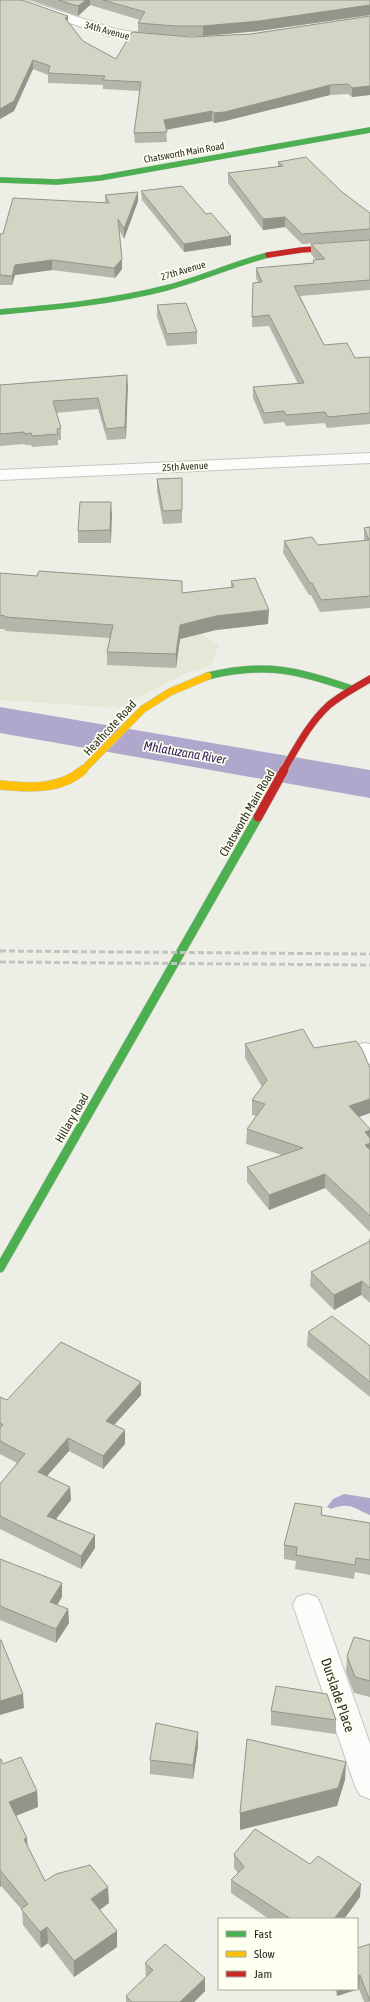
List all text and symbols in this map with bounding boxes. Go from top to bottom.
street label: 34th Avenue [83,19,131,42]
street label: Chatsworth Main Road [143,140,226,165]
street label: 27th Avenue [159,258,207,282]
street label: 25th Avenue [162,460,209,473]
street label: Heathcote Road [81,697,139,759]
water label: Mhlatuzana River [142,738,228,767]
street label: Chatsworth Main Road [216,767,278,859]
street label: Hillary Road [52,1091,92,1145]
street label: Durslade Place [318,1656,358,1734]
legend [218,1918,358,1990]
text: Fast [254,1927,272,1941]
text: Slow [254,1947,275,1961]
text: Jam [254,1967,272,1981]

